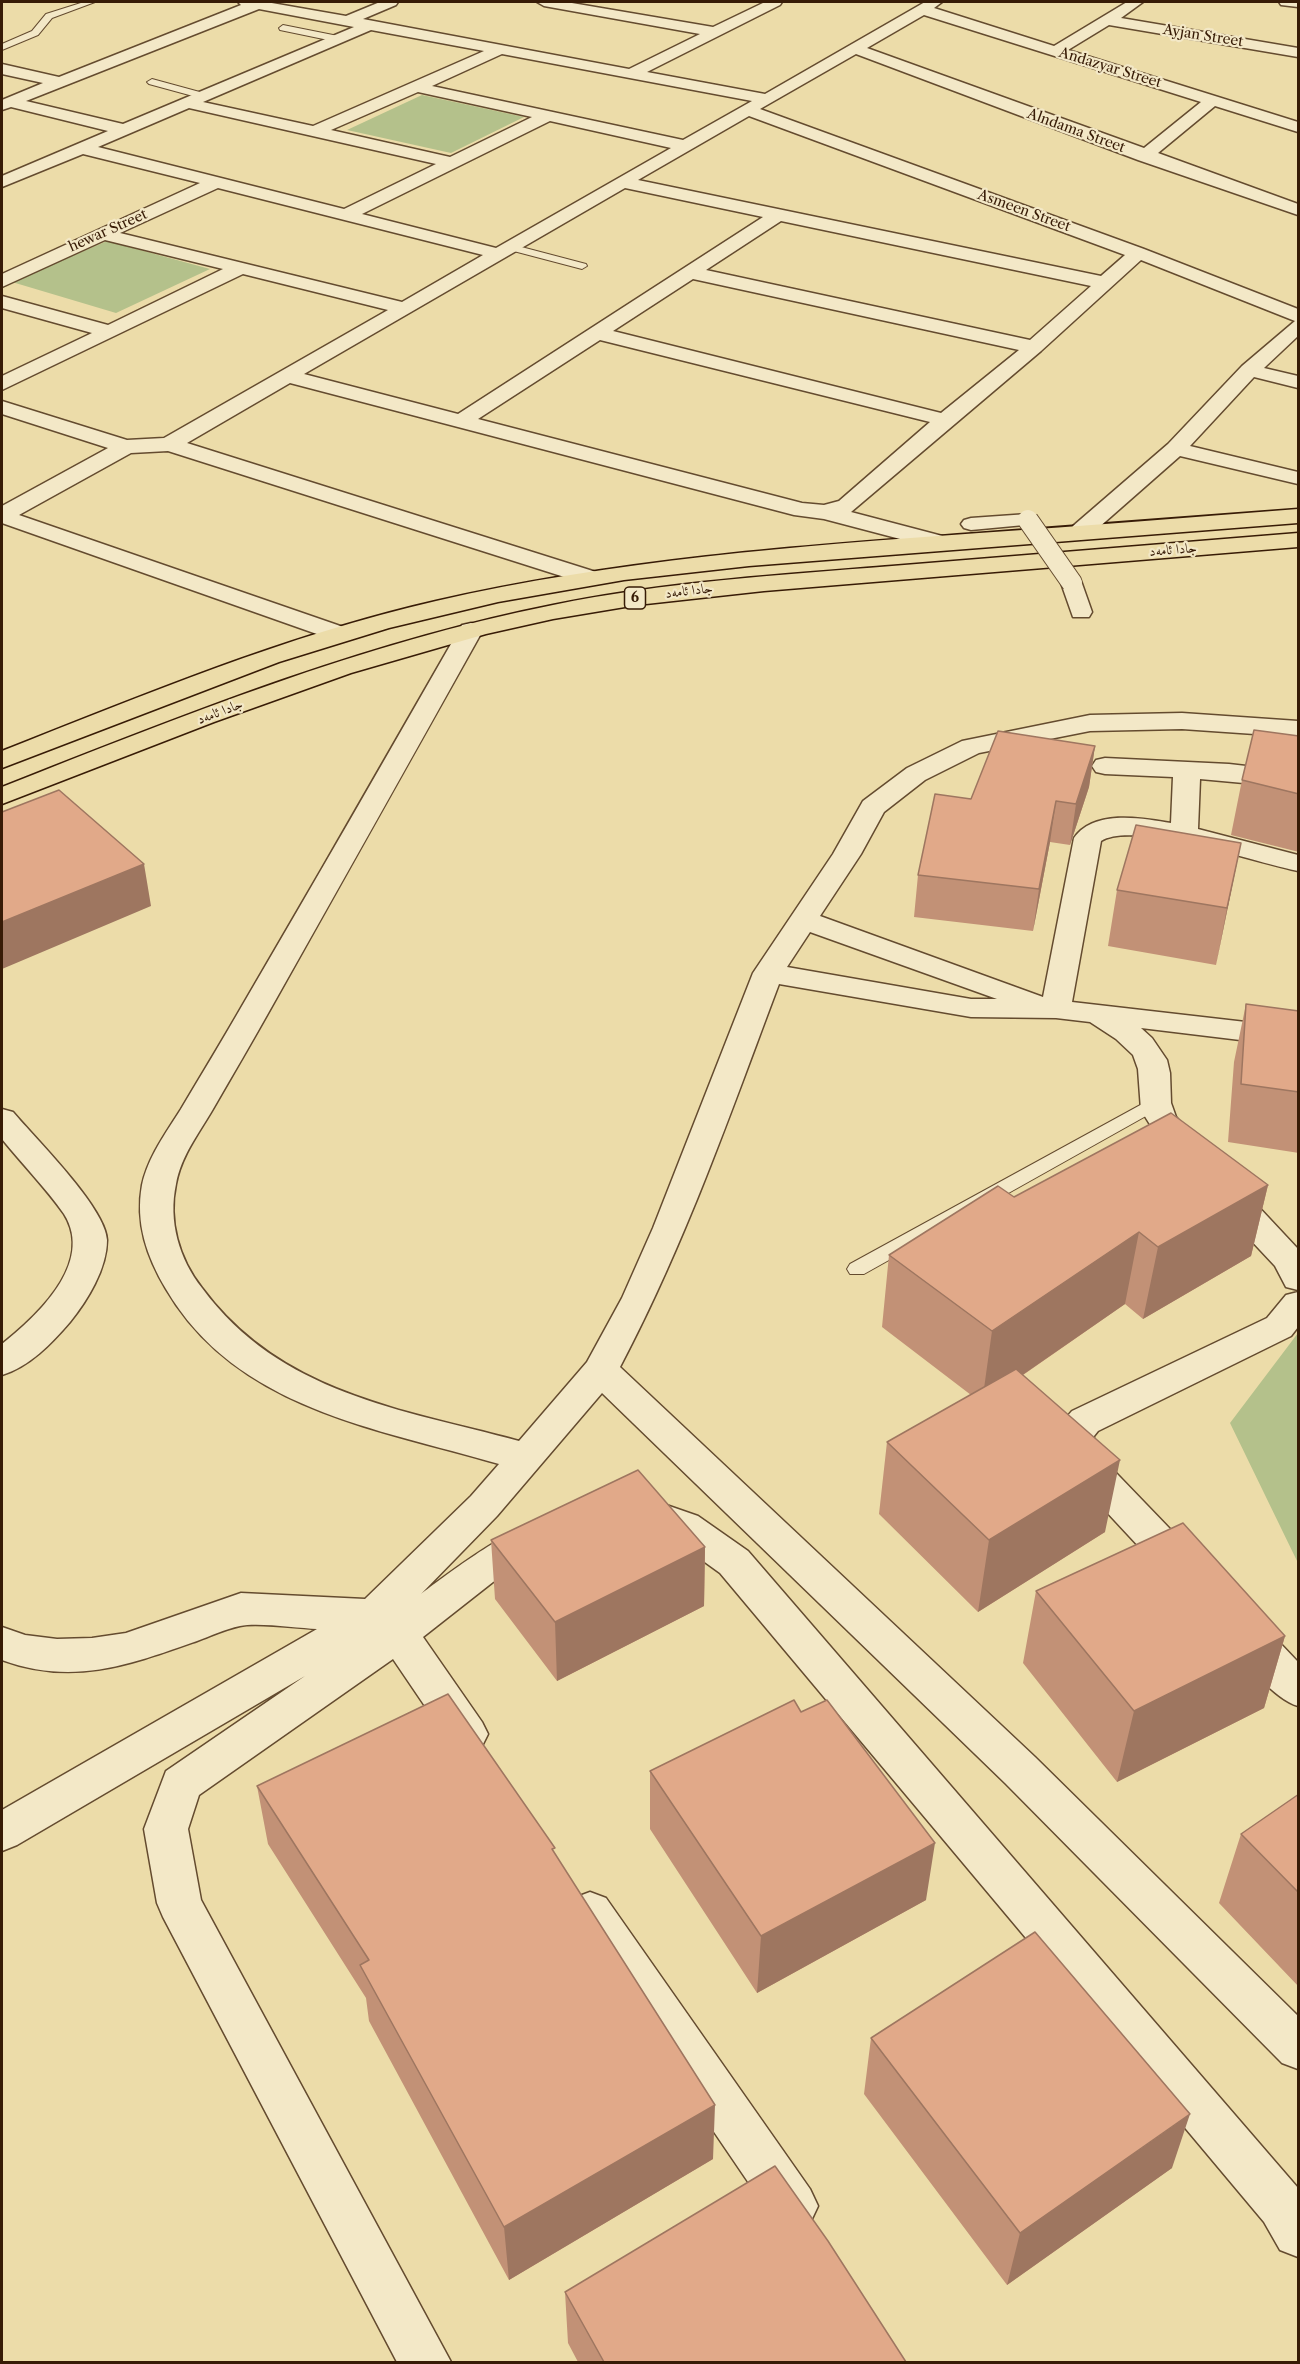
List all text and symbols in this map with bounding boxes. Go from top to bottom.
street label: Ayjan Street [1162,21,1244,51]
street label: Andazyar Street [1057,44,1163,92]
street label: Alndama Street [1025,105,1127,157]
street label: Asmeen Street [975,186,1073,236]
street label: hewar Street [66,206,150,256]
street label: جادا ئامەد [1149,540,1197,560]
street label: جادا ئامەد [664,580,714,602]
road number: 6 [624,587,646,609]
street label: جادا ئامەد [195,696,245,728]

